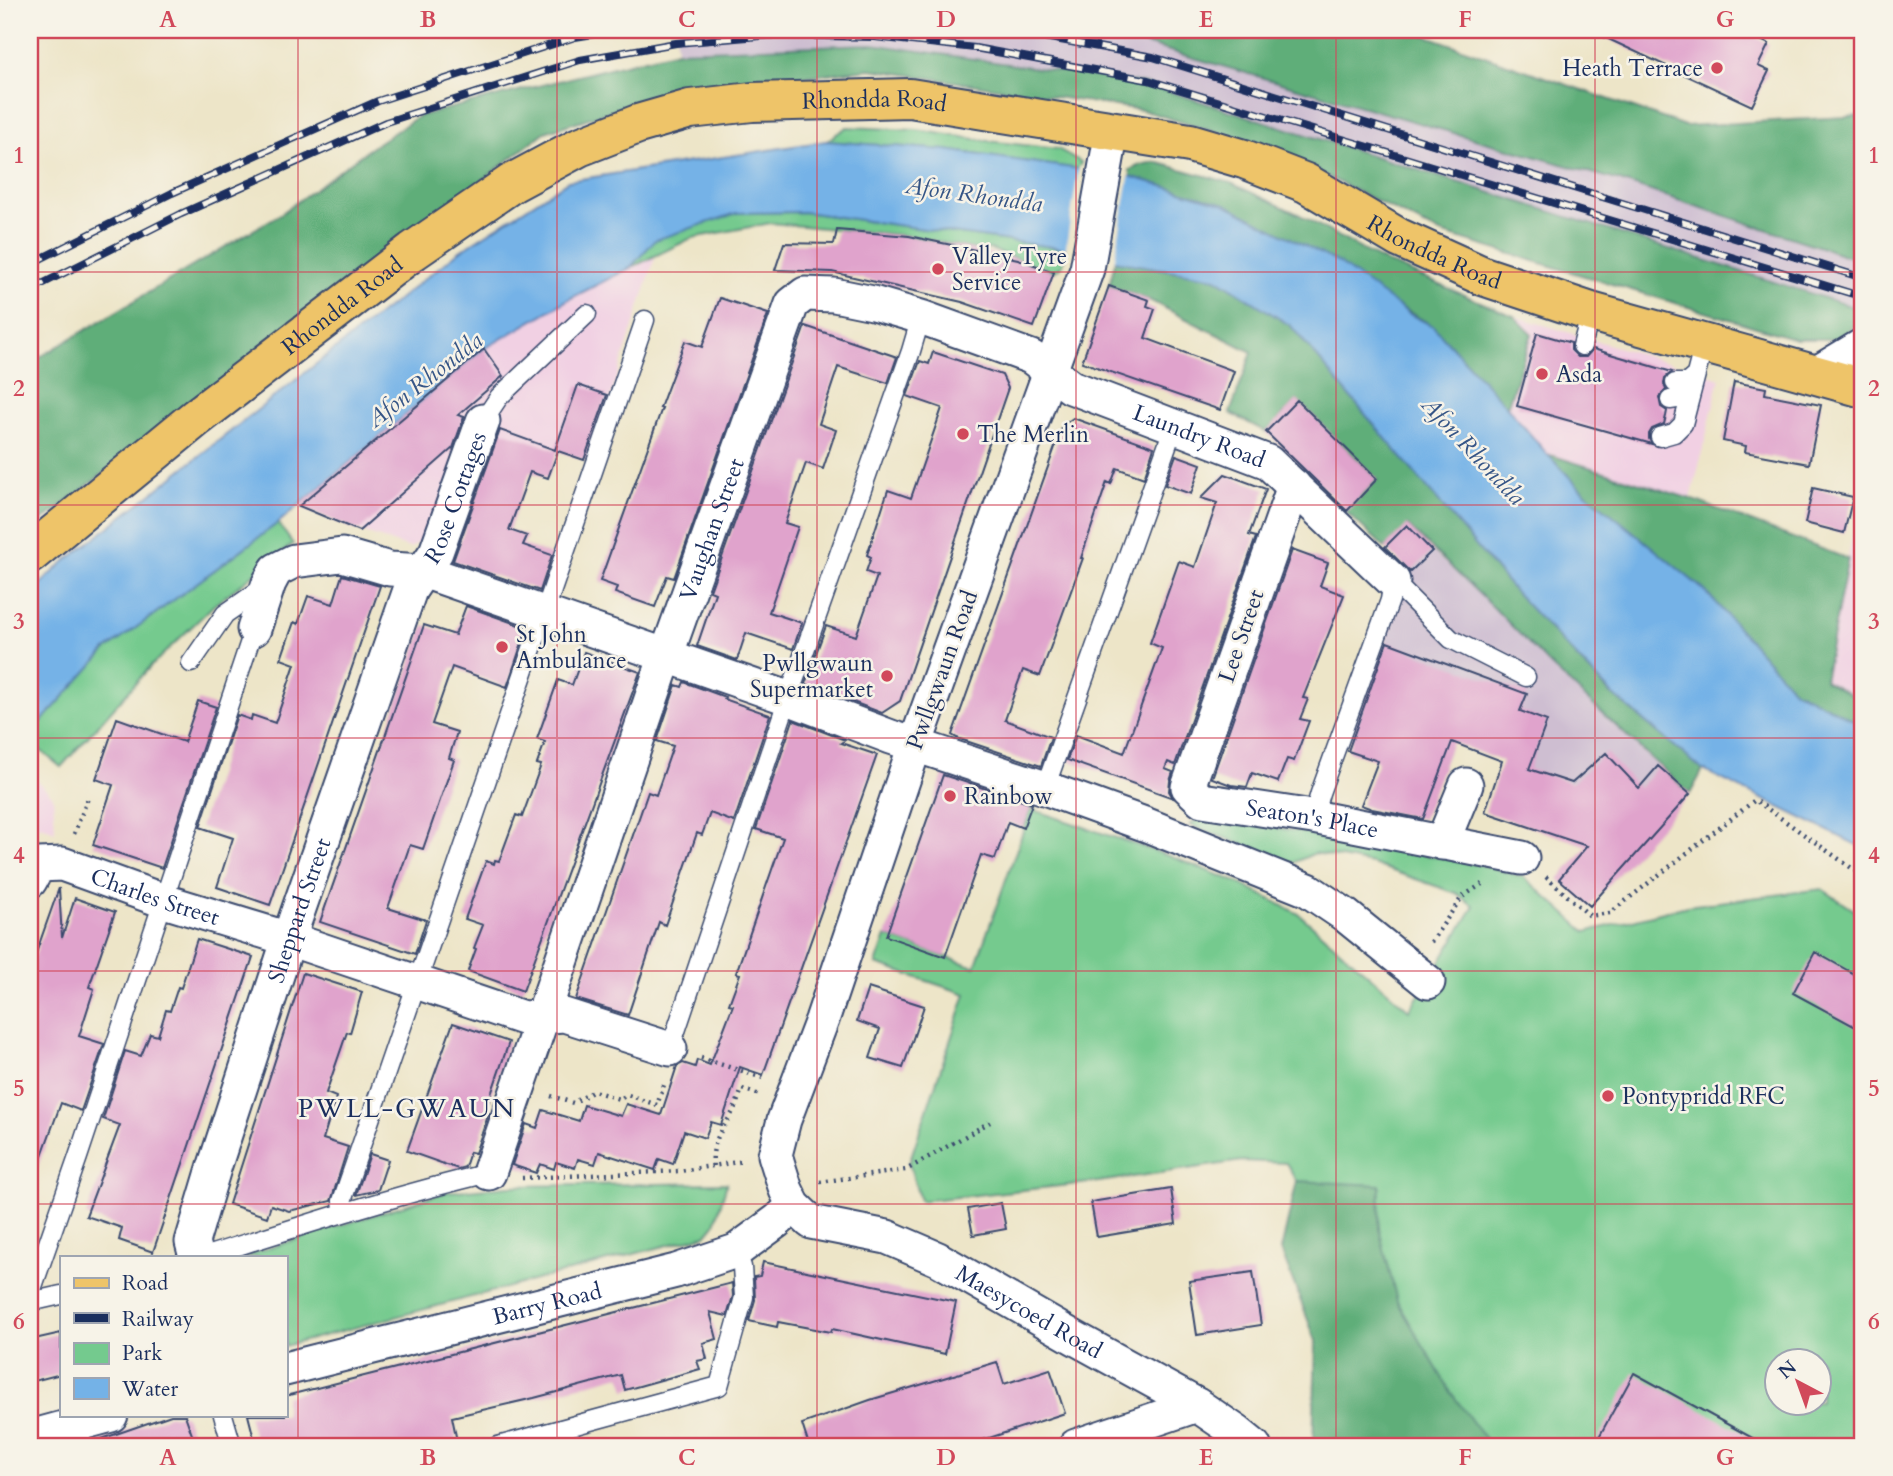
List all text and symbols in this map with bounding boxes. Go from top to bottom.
text: A [159,4,177,35]
text: B [420,4,436,35]
text: C [678,4,696,35]
text: D [936,4,956,35]
text: E [1199,4,1213,35]
text: F [1458,4,1472,35]
text: G [1716,4,1735,35]
place label: Heath Terrace [1562,53,1703,84]
marker: Heath Terrace [1709,60,1725,76]
street label: Rhondda Road [802,82,950,119]
text: 1 [13,140,25,171]
text: 1 [1868,140,1880,171]
water label: Afon Rhondda [902,169,1045,221]
street label: Rhondda Road [1361,207,1506,297]
place label: Valley Tyre Service [952,241,1067,298]
street label: Rhondda Road [275,248,410,362]
marker: Valley Tyre Service [930,261,946,277]
water label: Afon Rhondda [359,324,490,436]
place label: Asda [1556,359,1602,390]
marker: Asda [1534,366,1550,382]
text: 2 [13,373,25,404]
text: 2 [1868,373,1880,404]
water label: Afon Rhondda [1413,388,1532,513]
street label: Laundry Road [1129,397,1271,475]
place label: The Merlin [977,419,1089,450]
marker: The Merlin [955,426,971,442]
street label: Rose Cottages [417,427,493,570]
street label: Vaughan Street [672,454,751,605]
street label: Pwllgwaun Road [899,585,985,754]
street label: Lee Street [1211,585,1271,687]
text: 3 [13,606,25,637]
text: 3 [1868,606,1880,637]
place label: St John Ambulance [516,619,627,676]
marker: St John Ambulance [494,639,510,655]
place label: Pwllgwaun Supermarket [750,648,873,705]
marker: Pwllgwaun Supermarket [879,668,895,684]
place label: Rainbow [964,781,1053,812]
marker: Rainbow [942,788,958,804]
street label: Seaton's Place [1244,791,1381,845]
street label: Sheppard Street [260,834,338,987]
text: 4 [13,840,25,871]
text: 4 [1868,840,1880,871]
street label: Charles Street [86,860,223,932]
text: 5 [13,1073,25,1104]
text: 5 [1868,1073,1880,1104]
place label: Pontypridd RFC [1622,1081,1785,1112]
marker: Pontypridd RFC [1600,1088,1616,1104]
district label: PWLL-GWAUN [298,1091,516,1126]
legend [60,1256,287,1416]
street label: Maesycoed Road [950,1257,1109,1366]
text: Road [122,1269,168,1298]
street label: Barry Road [489,1275,605,1332]
text: Railway [122,1305,194,1334]
text: 6 [13,1306,25,1337]
text: 6 [1868,1306,1880,1337]
text: Park [122,1339,163,1368]
north arrow [1764,1346,1834,1416]
text: N [1773,1354,1803,1385]
text: Water [121,1375,178,1404]
text: A [159,1442,177,1473]
text: B [420,1442,436,1473]
text: C [678,1442,696,1473]
text: D [936,1442,956,1473]
text: E [1199,1442,1213,1473]
text: F [1458,1442,1472,1473]
text: G [1716,1442,1735,1473]

